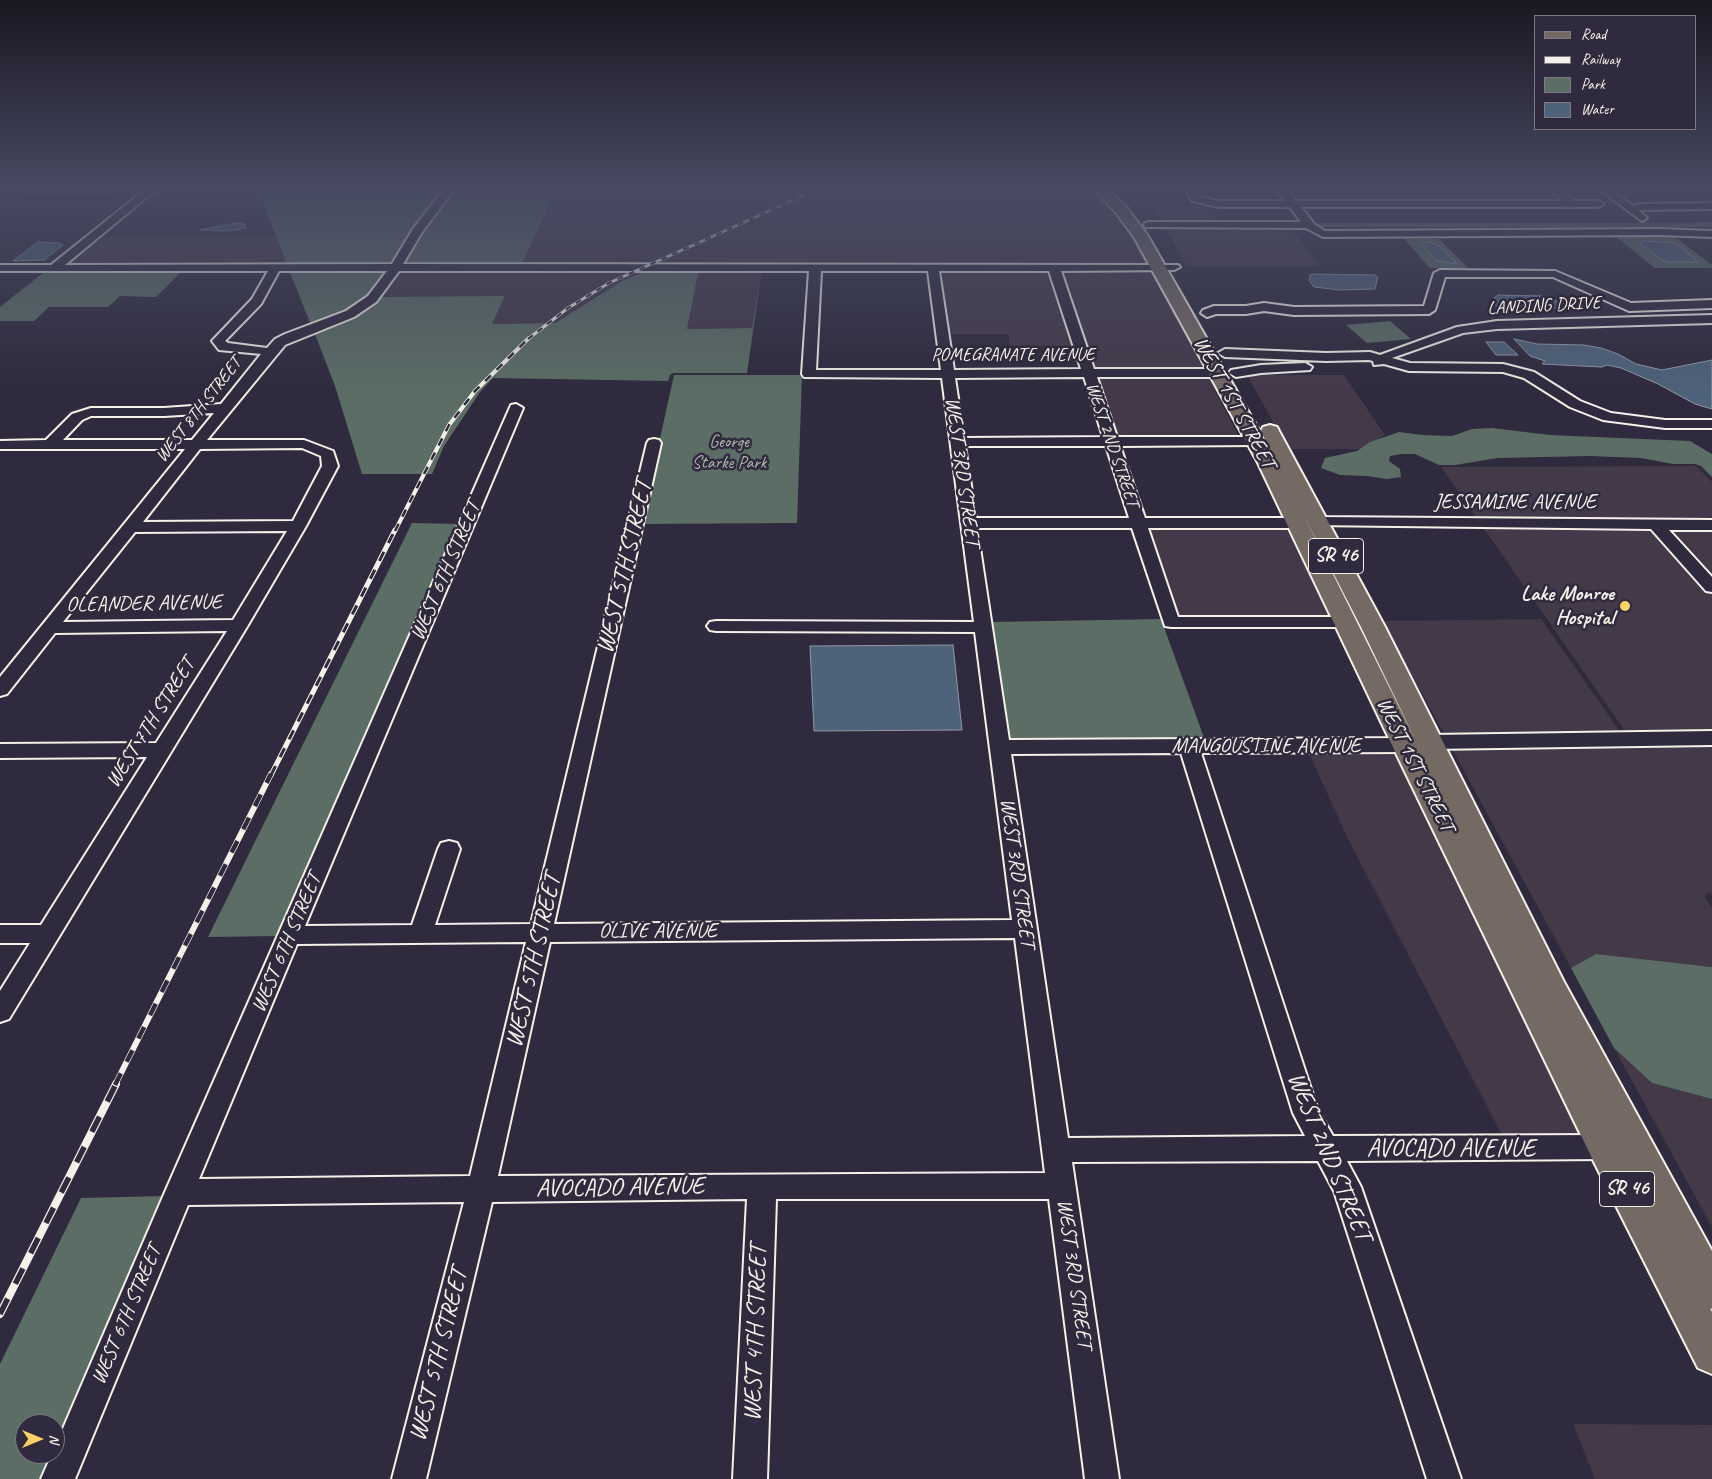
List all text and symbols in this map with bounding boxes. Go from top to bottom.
legend [1534,15,1697,130]
text: Road [1581,25,1606,44]
text: Railway [1581,50,1620,69]
text: Park [1581,75,1605,94]
text: Water [1581,100,1614,119]
street label: LANDING DRIVE [1487,292,1601,320]
street label: WEST 1ST STREET [1187,333,1281,473]
street label: POMEGRANATE AVENUE [931,344,1095,366]
street label: WEST 8TH STREET [151,353,247,467]
street label: WEST 2ND STREET [1081,380,1143,510]
street label: WEST 3RD STREET [939,396,985,548]
park label: George Starke Park [692,431,766,474]
street label: WEST 5TH STREET [591,478,659,656]
street label: JESSAMINE AVENUE [1434,489,1596,515]
street label: WEST 6TH STREET [405,498,487,644]
road number: SR 46 [1308,538,1364,574]
place label: Lake Monroe Hospital [1521,581,1614,631]
street label: OLEANDER AVENUE [66,590,222,618]
marker: Lake Monroe Hospital [1618,599,1632,613]
street label: WEST 7TH STREET [101,653,201,793]
street label: WEST 1ST STREET [1370,694,1460,836]
street label: MANGOUSTINE AVENUE [1171,733,1361,759]
street label: WEST 3RD STREET [994,797,1040,949]
street label: WEST 6TH STREET [246,870,328,1016]
street label: WEST 5TH STREET [500,872,568,1050]
street label: OLIVE AVENUE [599,918,717,944]
street label: WEST 2ND STREET [1280,1068,1378,1246]
street label: AVOCADO AVENUE [1367,1134,1535,1164]
street label: AVOCADO AVENUE [536,1172,704,1204]
road number: SR 46 [1600,1172,1654,1206]
street label: WEST 3RD STREET [1051,1198,1097,1350]
street label: WEST 6TH STREET [86,1242,168,1388]
street label: WEST 4TH STREET [738,1244,774,1422]
street label: WEST 5TH STREET [403,1266,475,1444]
north arrow [15,1414,65,1464]
text: N [46,1435,63,1443]

